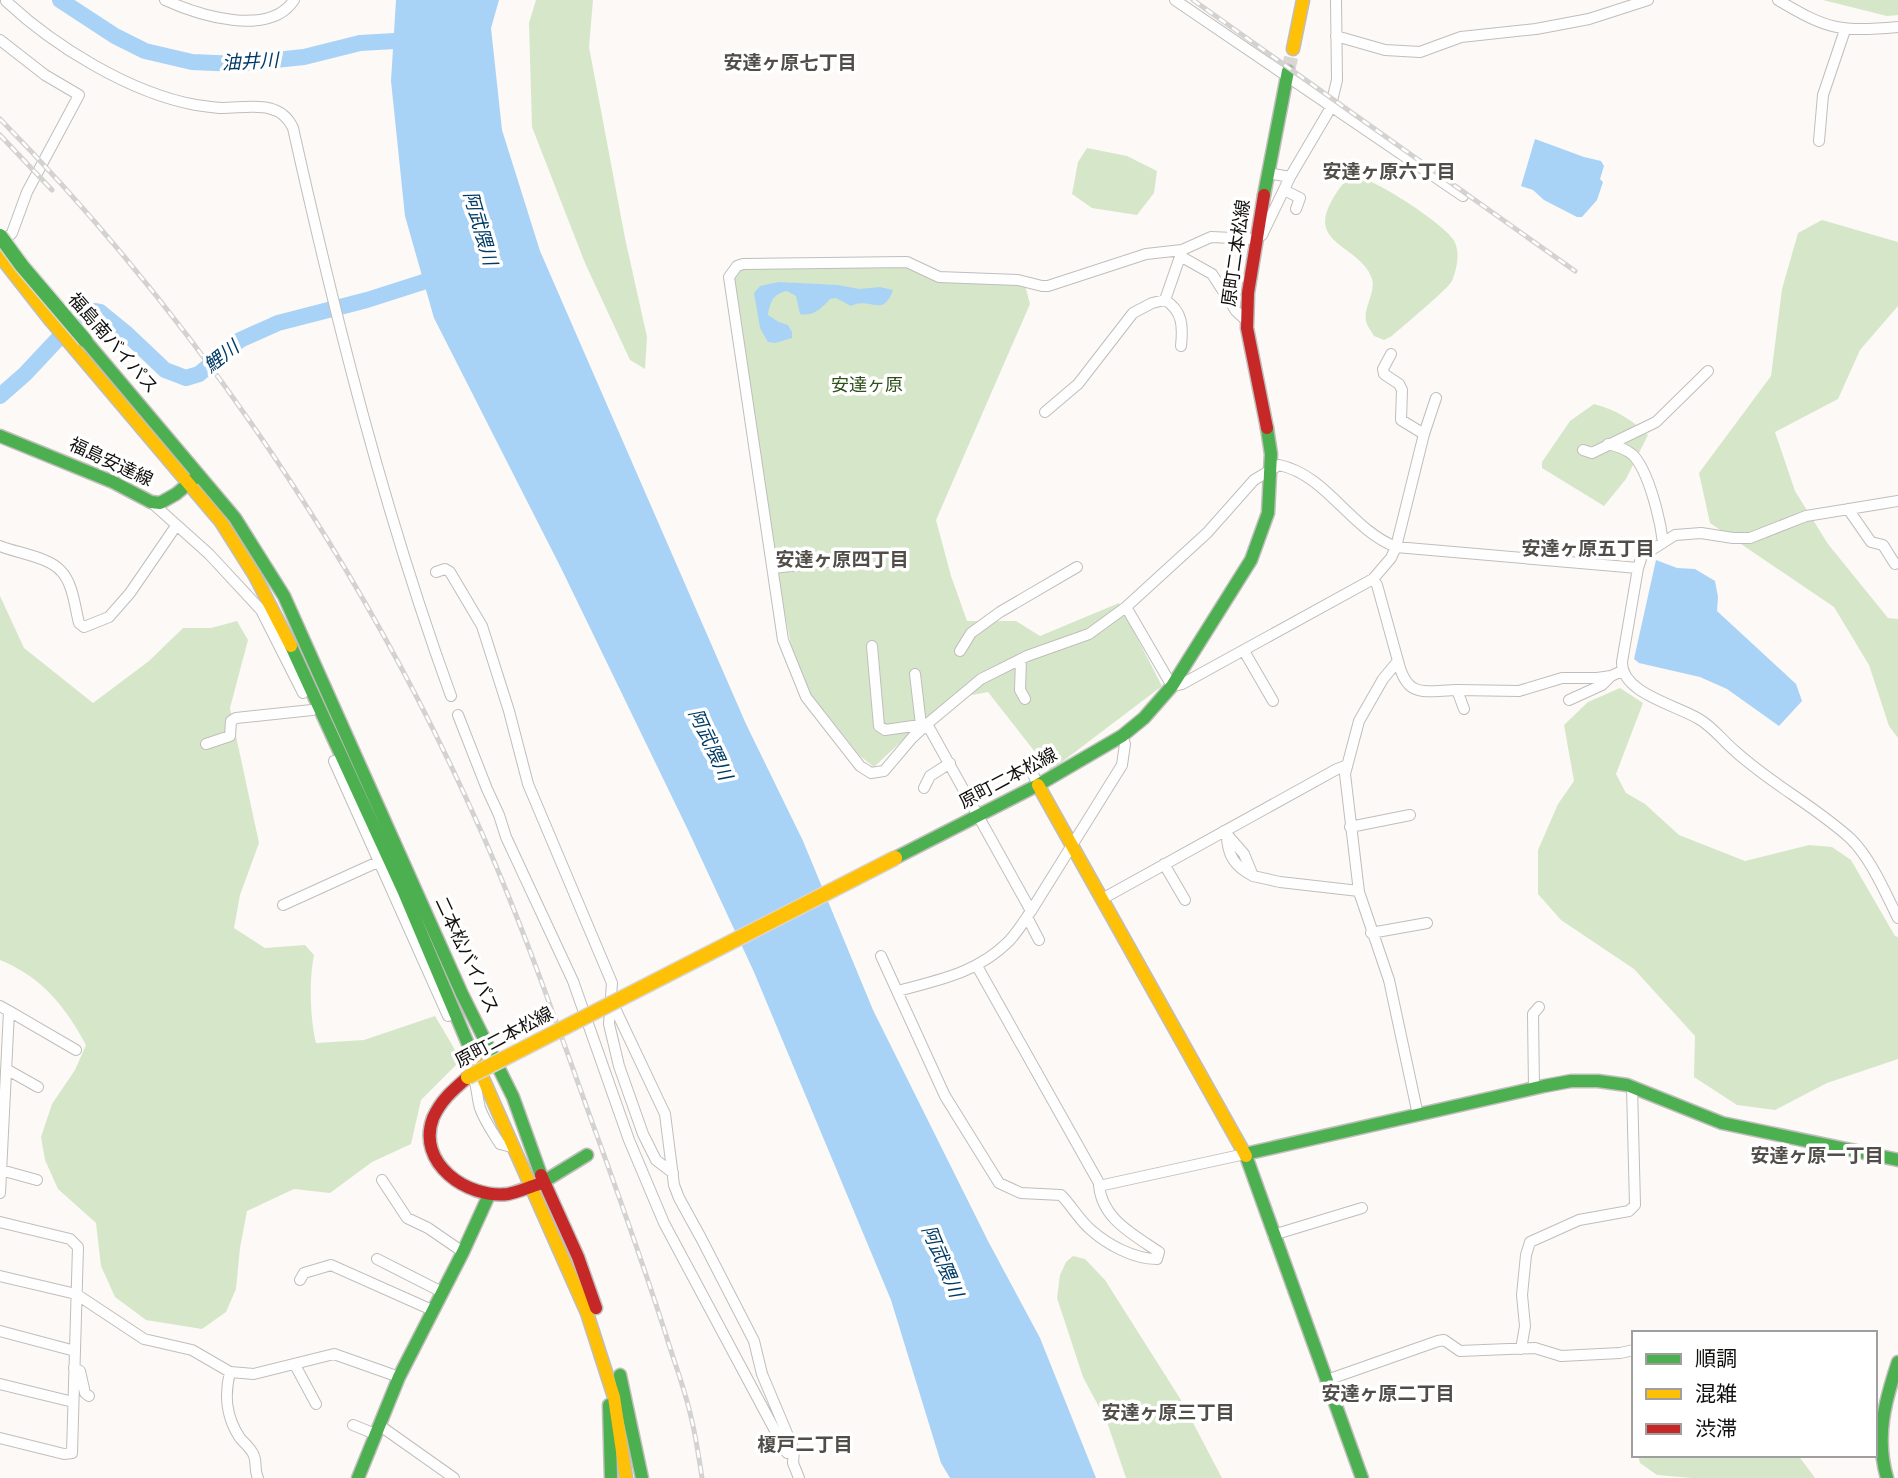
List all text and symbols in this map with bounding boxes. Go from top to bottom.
water label: 油井川 [221,47,281,73]
district label: 安達ヶ原七丁目 [723,50,857,73]
district label: 安達ヶ原六丁目 [1322,159,1456,182]
water label: 阿武隈川 [460,188,504,269]
street label: 原町二本松線 [1217,198,1253,308]
street label: 福島南バイパス [64,288,163,397]
water label: 鯉川 [199,334,244,376]
park label: 安達ヶ原 [831,373,903,395]
street label: 福島安達線 [66,432,157,490]
district label: 安達ヶ原五丁目 [1521,536,1655,559]
district label: 安達ヶ原四丁目 [775,547,909,570]
water label: 阿武隈川 [685,704,739,785]
street label: 原町二本松線 [955,742,1060,812]
street label: 二本松バイパス [431,893,504,1016]
street label: 原町二本松線 [451,1001,556,1071]
district label: 安達ヶ原一丁目 [1750,1143,1884,1166]
water label: 阿武隈川 [918,1221,970,1302]
legend [1632,1331,1877,1457]
text: 順調 [1695,1345,1737,1370]
text: 混雑 [1695,1380,1737,1405]
district label: 安達ヶ原二丁目 [1321,1381,1455,1404]
district label: 安達ヶ原三丁目 [1101,1400,1235,1423]
text: 渋滞 [1695,1415,1737,1440]
district label: 榎戸二丁目 [757,1432,853,1455]

